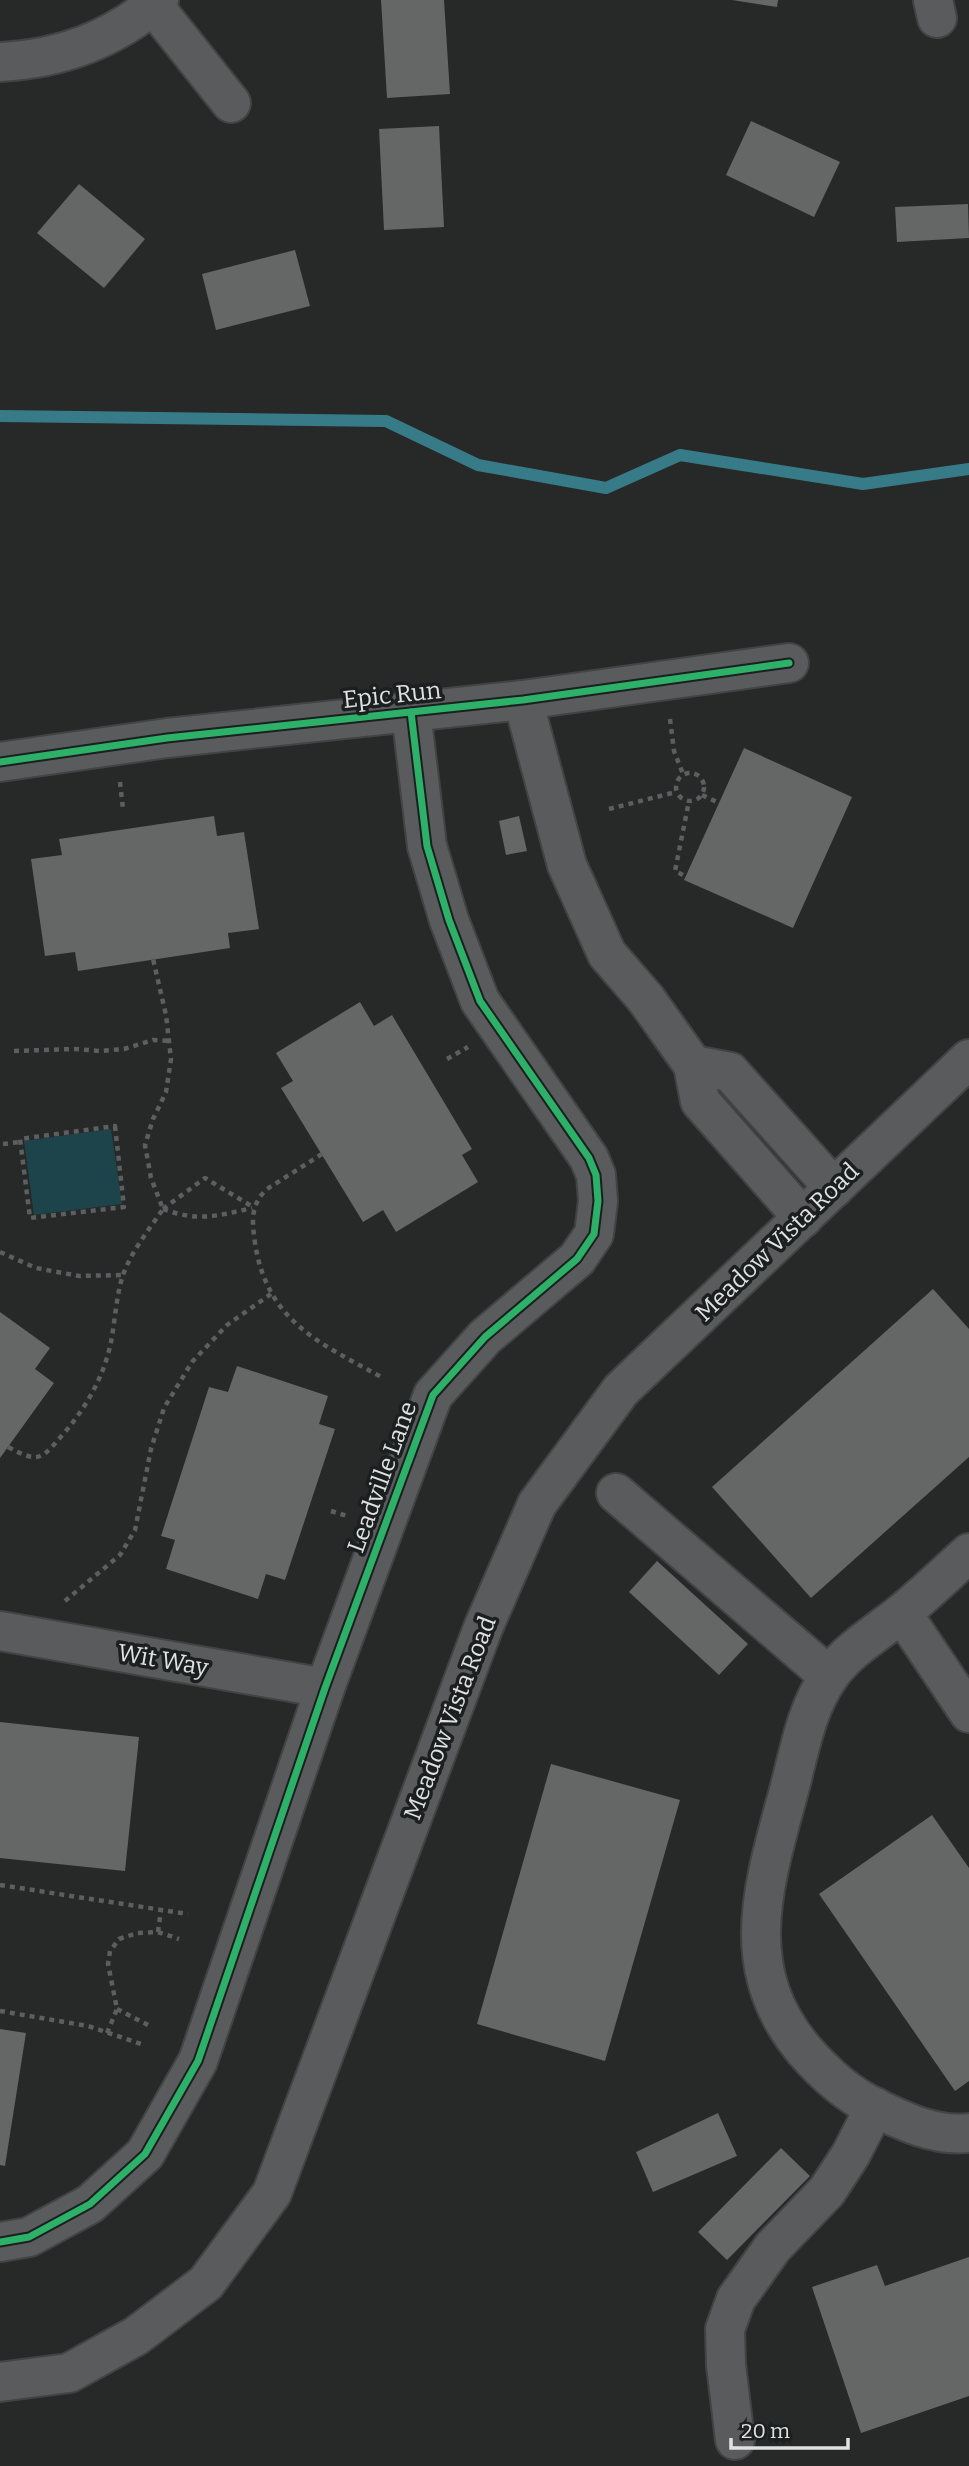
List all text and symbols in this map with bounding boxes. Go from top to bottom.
street label: Epic Run [341,676,443,714]
street label: Meadow Vista Road [690,1157,864,1327]
street label: Leadville Lane [342,1398,422,1556]
street label: Meadow Vista Road [398,1612,502,1824]
street label: Wit Way [115,1638,211,1682]
scale bar [731,2406,848,2450]
text: 20 m [741,2418,790,2444]

